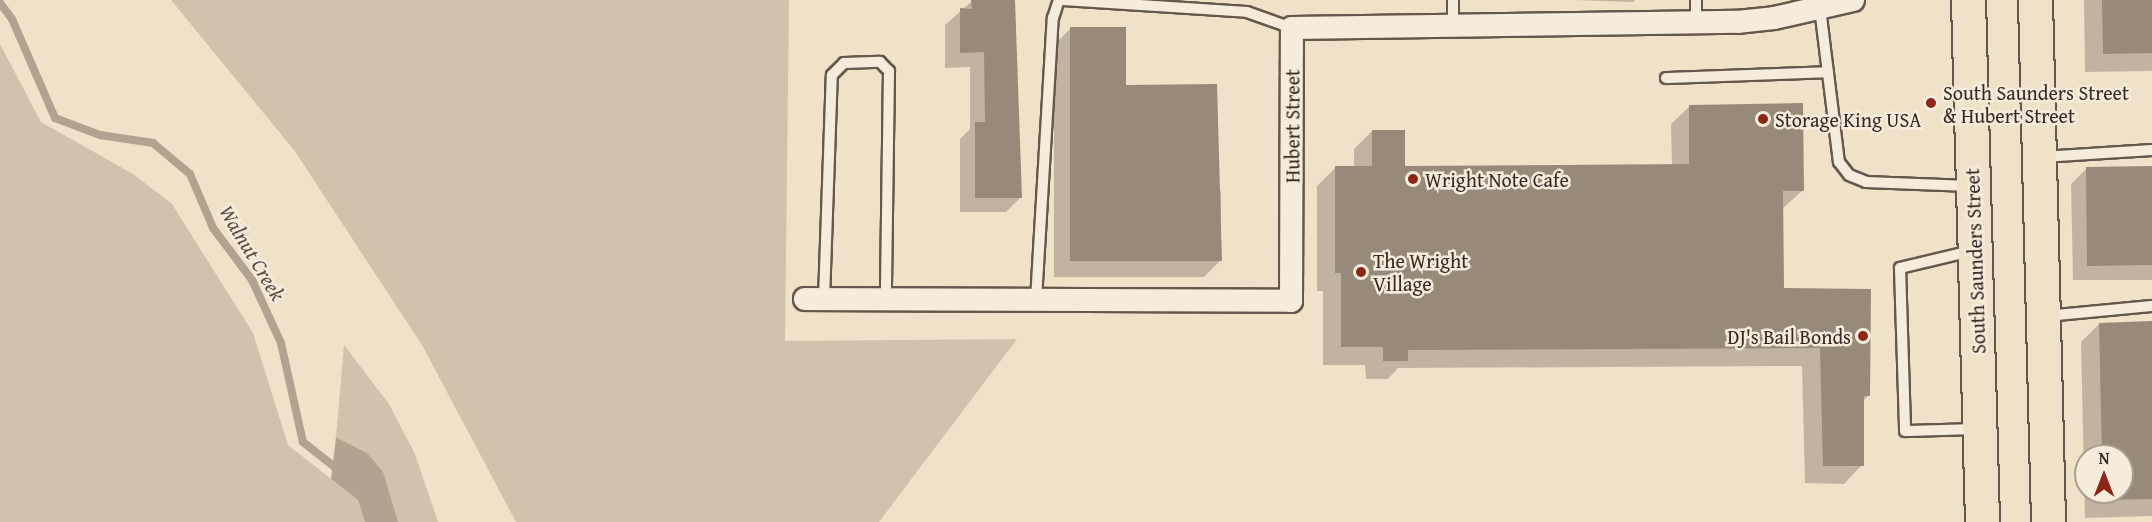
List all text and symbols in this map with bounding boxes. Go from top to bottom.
street label: Hubert Street [1280,69,1304,183]
place label: South Saunders Street & Hubert Street [1943,80,2129,127]
marker: South Saunders Street & Hubert Street [1924,96,1938,110]
place label: Storage King USA [1775,107,1921,131]
marker: Storage King USA [1756,112,1770,126]
place label: Wright Note Cafe [1425,167,1569,191]
street label: South Saunders Street [1960,168,1990,354]
marker: Wright Note Cafe [1406,172,1420,186]
water label: Walnut Creek [214,201,290,305]
place label: The Wright Village [1373,248,1468,295]
marker: The Wright Village [1354,265,1368,279]
place label: DJ's Bail Bonds [1727,324,1851,348]
marker: DJ's Bail Bonds [1856,329,1870,343]
north arrow [2074,444,2134,504]
text: N [2099,446,2109,470]

